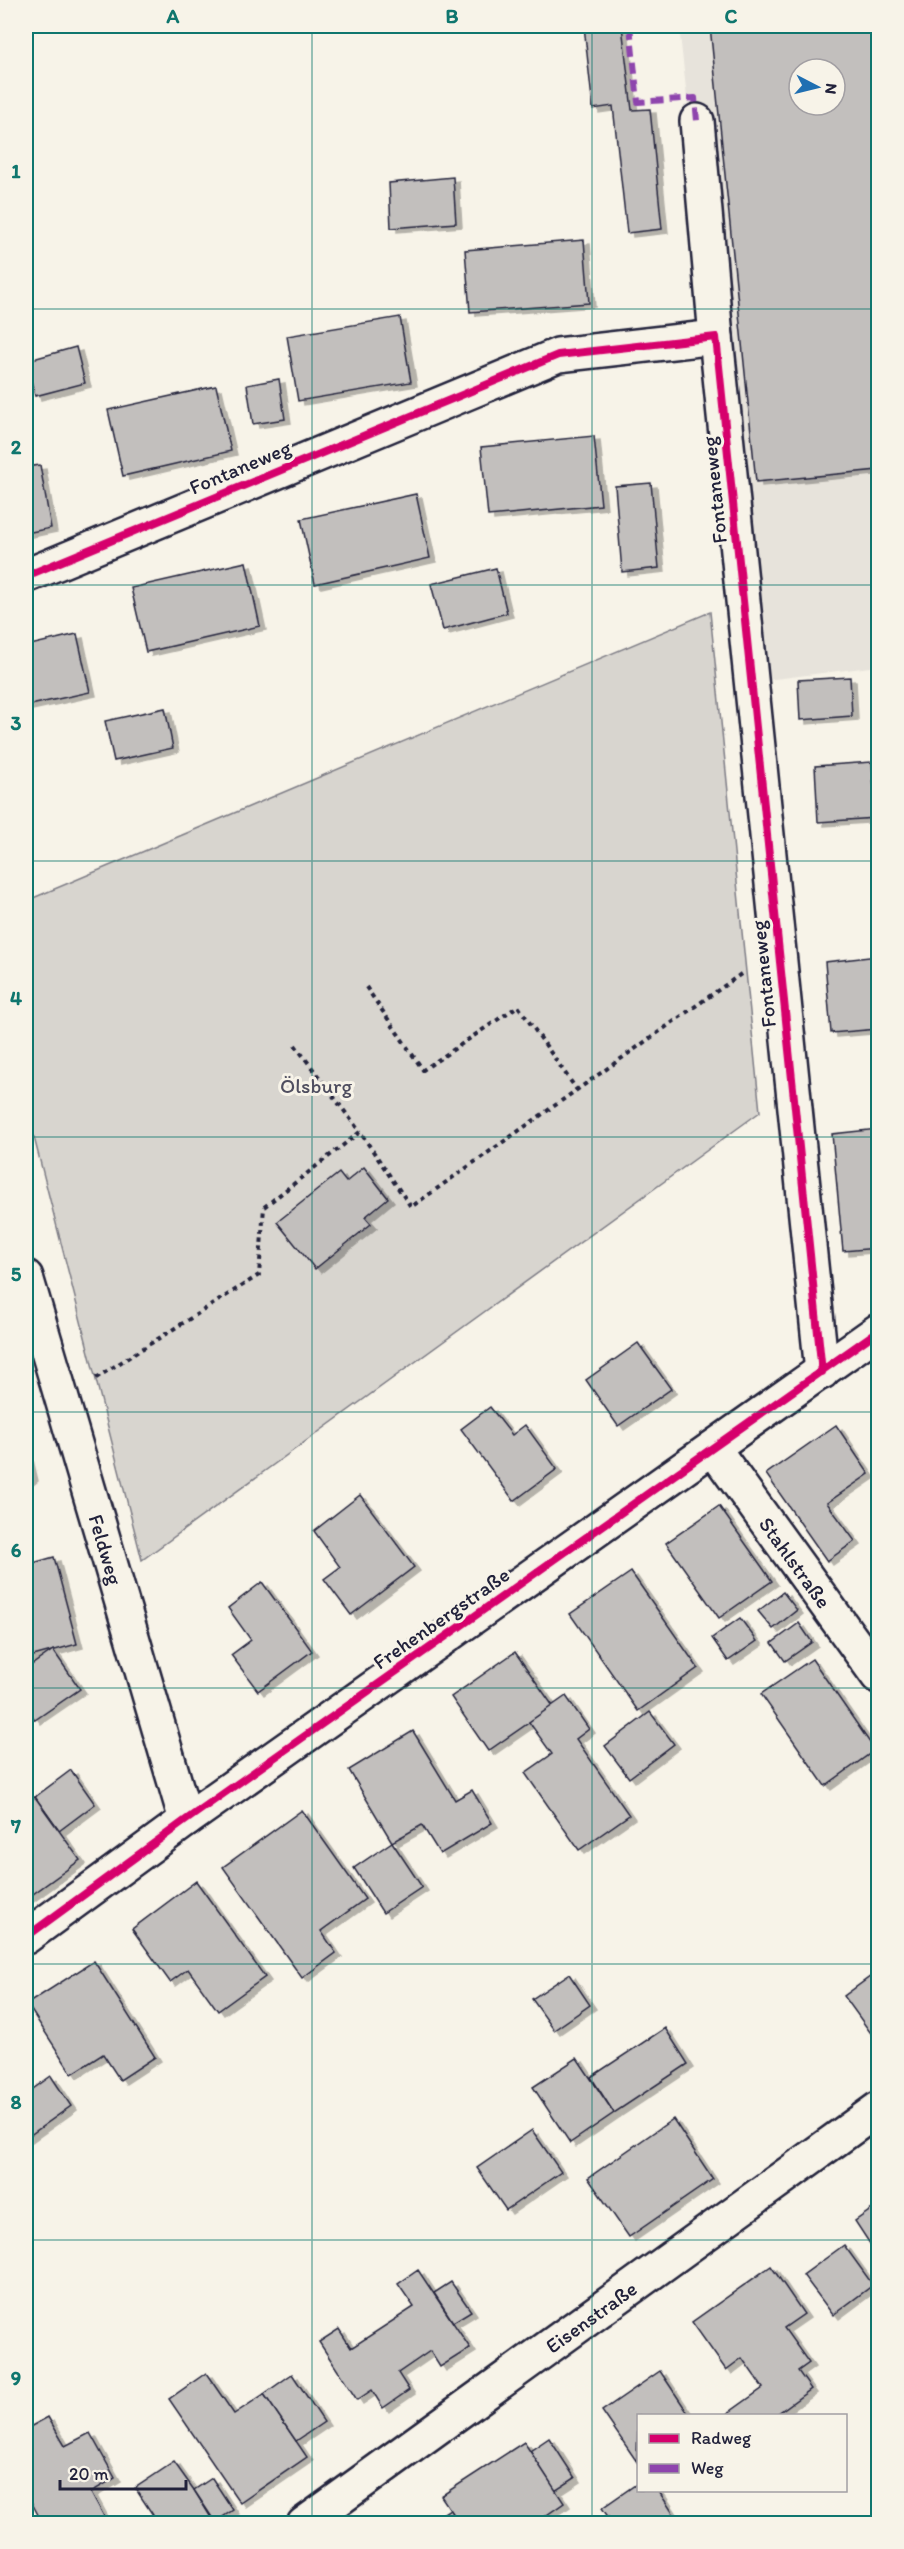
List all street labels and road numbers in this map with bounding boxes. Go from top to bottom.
street label: Fontaneweg [185,434,295,500]
street label: Fontaneweg [696,435,732,545]
street label: Fontaneweg [745,919,781,1029]
street label: Feldweg [84,1511,129,1588]
street label: Stahlstraße [754,1512,837,1613]
street label: Frehenbergstraße [368,1562,514,1674]
street label: Eisenstraße [540,2275,641,2358]

